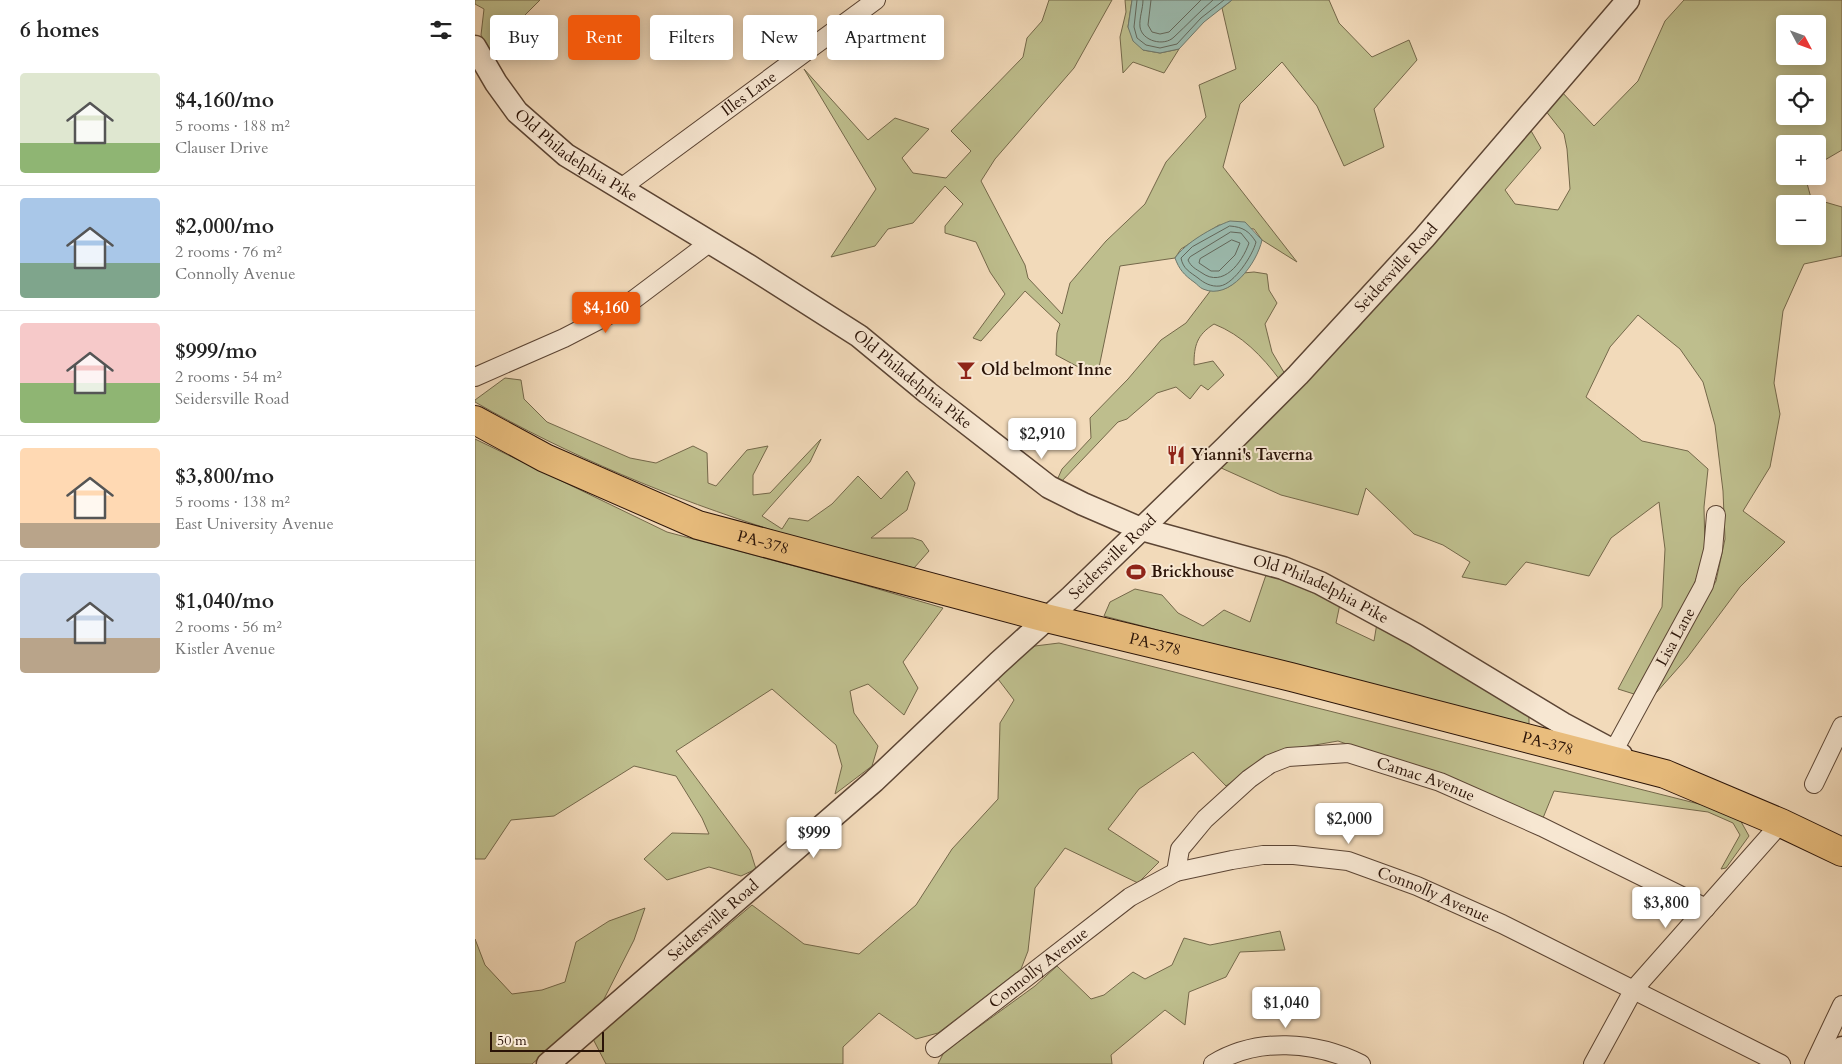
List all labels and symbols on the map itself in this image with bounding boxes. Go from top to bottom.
north arrow [1776,15,1826,65]
street label: Illes Lane [717,66,781,121]
street label: Old Philadelphia Pike [510,104,642,207]
street label: Seidersville Road [1350,218,1443,318]
pin: $4,160 [565,292,647,334]
street label: Old Philadelphia Pike [848,325,977,434]
bar icon: Old belmont Inne [955,359,977,381]
place label: Old belmont Inne [981,359,1112,381]
pin: $2,910 [1001,418,1083,460]
restaurant icon: Yianni's Taverna [1165,444,1187,466]
place label: Yianni's Taverna [1191,444,1313,466]
street label: Seidersville Road [1064,509,1162,604]
street label: PA-378 [735,525,791,560]
street label: Old Philadelphia Pike [1250,549,1392,629]
sports icon: Brickhouse [1125,561,1147,583]
place label: Brickhouse [1151,561,1234,583]
street label: Lisa Lane [1651,604,1701,670]
street label: PA-378 [1127,627,1183,661]
street label: PA-378 [1519,726,1576,761]
street label: Camac Avenue [1374,752,1478,807]
pin: $2,000 [1308,802,1390,845]
pin: $999 [784,816,844,859]
street label: Connolly Avenue [1374,861,1494,928]
street label: Seidersville Road [663,874,764,966]
pin: $3,800 [1625,886,1707,929]
street label: Connolly Avenue [984,922,1093,1013]
pin: $1,040 [1245,986,1327,1029]
scale bar [490,1029,604,1052]

